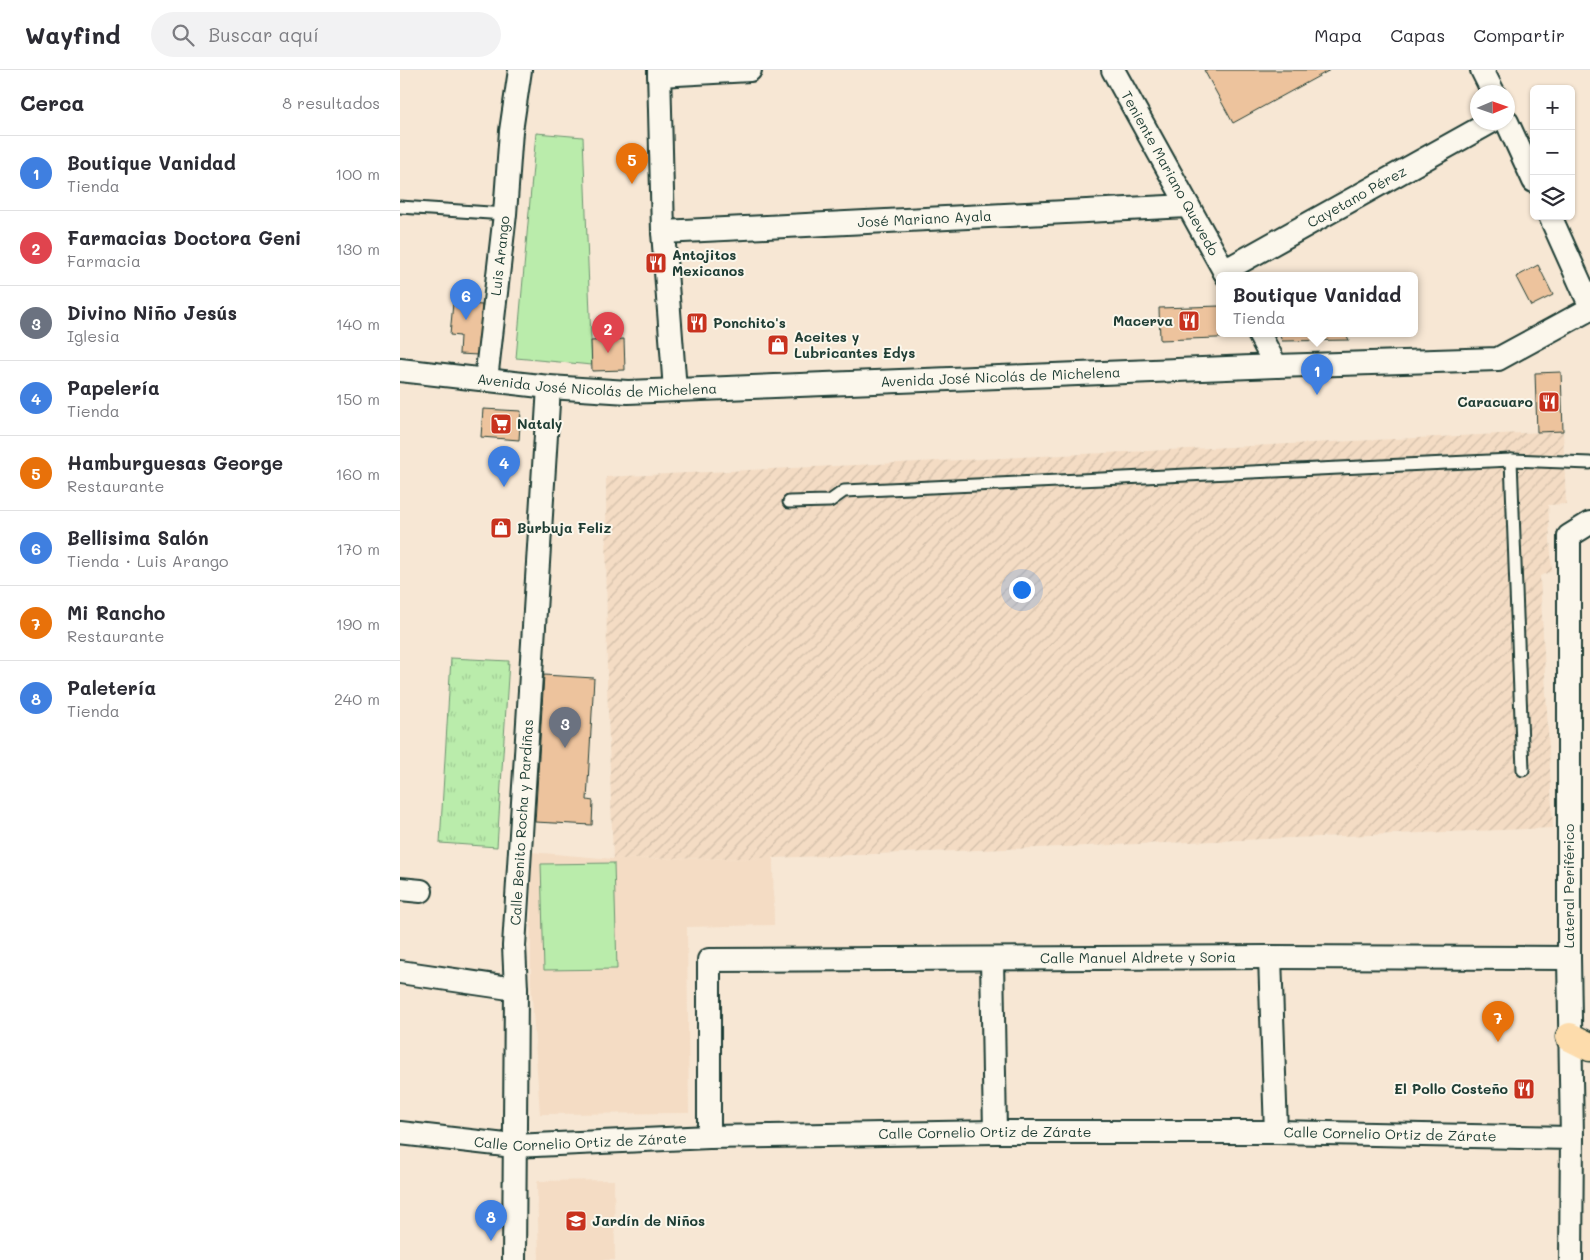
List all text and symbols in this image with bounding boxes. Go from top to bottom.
search box [151,12,501,57]
text: Wayfind [25,19,121,50]
icon: search [169,21,197,49]
text: Buscar aquí [209,22,319,47]
text: Mapa [1314,23,1362,47]
text: Capas [1390,23,1445,47]
text: Compartir [1473,23,1565,47]
north arrow [1470,85,1515,130]
map controls [1530,85,1575,220]
button: + [1530,85,1575,130]
street label: Teniente Mariano Quevedo [1117,87,1224,259]
text: Cerca [20,89,85,116]
text: 8 resultados [282,92,380,113]
button: − [1530,130,1575,175]
pin: 5 [616,143,648,184]
text: Boutique Vanidad [67,150,236,175]
street label: Cayetano Pérez [1303,161,1410,232]
text: 1 [32,163,40,184]
text: 100 m [335,163,380,184]
text: Tienda [67,175,120,196]
button: layers [1530,175,1575,220]
street label: José Mariano Ayala [857,206,992,231]
street label: Luis Arango [486,215,514,297]
text: Farmacias Doctora Geni [67,225,302,250]
text: 2 [32,238,40,259]
text: 130 m [336,238,380,259]
place label: Antojitos Mexicanos [672,245,744,280]
text: Farmacia [67,250,141,271]
restaurant icon: Antojitos Mexicanos [644,251,668,275]
popup [1216,272,1418,337]
pin: 6 [450,279,482,320]
text: Boutique Vanidad [1233,282,1401,307]
text: Divino Niño Jesús [67,300,237,325]
text: Tienda [1233,307,1285,328]
restaurant icon: Macerva [1177,309,1201,333]
restaurant icon: Ponchito's [685,311,709,335]
place label: Macerva [1113,311,1173,330]
pin: 2 [592,312,624,353]
text: 3 [31,313,41,334]
text: 140 m [336,313,380,334]
place label: Ponchito's [713,313,786,332]
text: Iglesia [67,325,120,346]
place label: Aceites y Lubricantes Edys [794,327,915,362]
shop icon: Aceites y Lubricantes Edys [766,333,790,357]
pin: 1 [1301,354,1333,395]
street label: Avenida José Nicolás de Michelena [880,362,1121,391]
street label: Avenida José Nicolás de Michelena [476,369,717,401]
text: Papelería [67,375,160,400]
text: 4 [31,388,41,409]
text: 150 m [336,388,380,409]
restaurant icon: Caracuaro [1537,390,1561,414]
place label: Caracuaro [1457,392,1534,411]
text: Tienda [67,400,120,421]
supermarket icon: Nataly [489,412,513,436]
place label: Nataly [517,414,563,433]
pin: 4 [488,446,520,487]
text: Hamburguesas George [67,450,283,475]
text: 5 [31,463,41,484]
text: 160 m [335,463,380,484]
text: Restaurante [67,475,165,496]
shop icon: Burbuja Feliz [489,516,513,540]
place label: Burbuja Feliz [517,518,611,537]
text: Bellisima Salón [67,525,209,550]
text: 6 [31,538,41,559]
text: 170 m [336,538,380,559]
text: Tienda · Luis Arango [67,550,229,571]
your location [1009,577,1035,603]
text: Mi Rancho [67,600,165,625]
text: 7 [32,613,40,634]
text: 190 m [336,613,380,634]
text: Restaurante [67,625,165,646]
text: Paletería [67,675,156,700]
text: 8 [31,688,41,709]
text: 240 m [334,688,380,709]
text: Tienda [67,700,120,721]
pin: 3 [549,707,581,748]
street label: Calle Benito Rocha y Pardiñas [505,719,537,926]
street label: Lateral Periférico [1559,824,1578,948]
street label: Calle Manuel Aldrete y Soria [1040,947,1236,967]
pin: 7 [1482,1001,1514,1042]
restaurant icon: El Pollo Costeño [1512,1077,1536,1101]
place label: El Pollo Costeño [1394,1079,1508,1098]
street label: Calle Cornelio Ortiz de Zárate [878,1122,1092,1143]
street label: Calle Cornelio Ortiz de Zárate [1283,1122,1497,1145]
street label: Calle Cornelio Ortiz de Zárate [473,1128,687,1155]
pin: 8 [475,1200,507,1241]
school or university icon: Jardín de Niños [564,1209,588,1233]
place label: Jardín de Niños [592,1211,705,1230]

